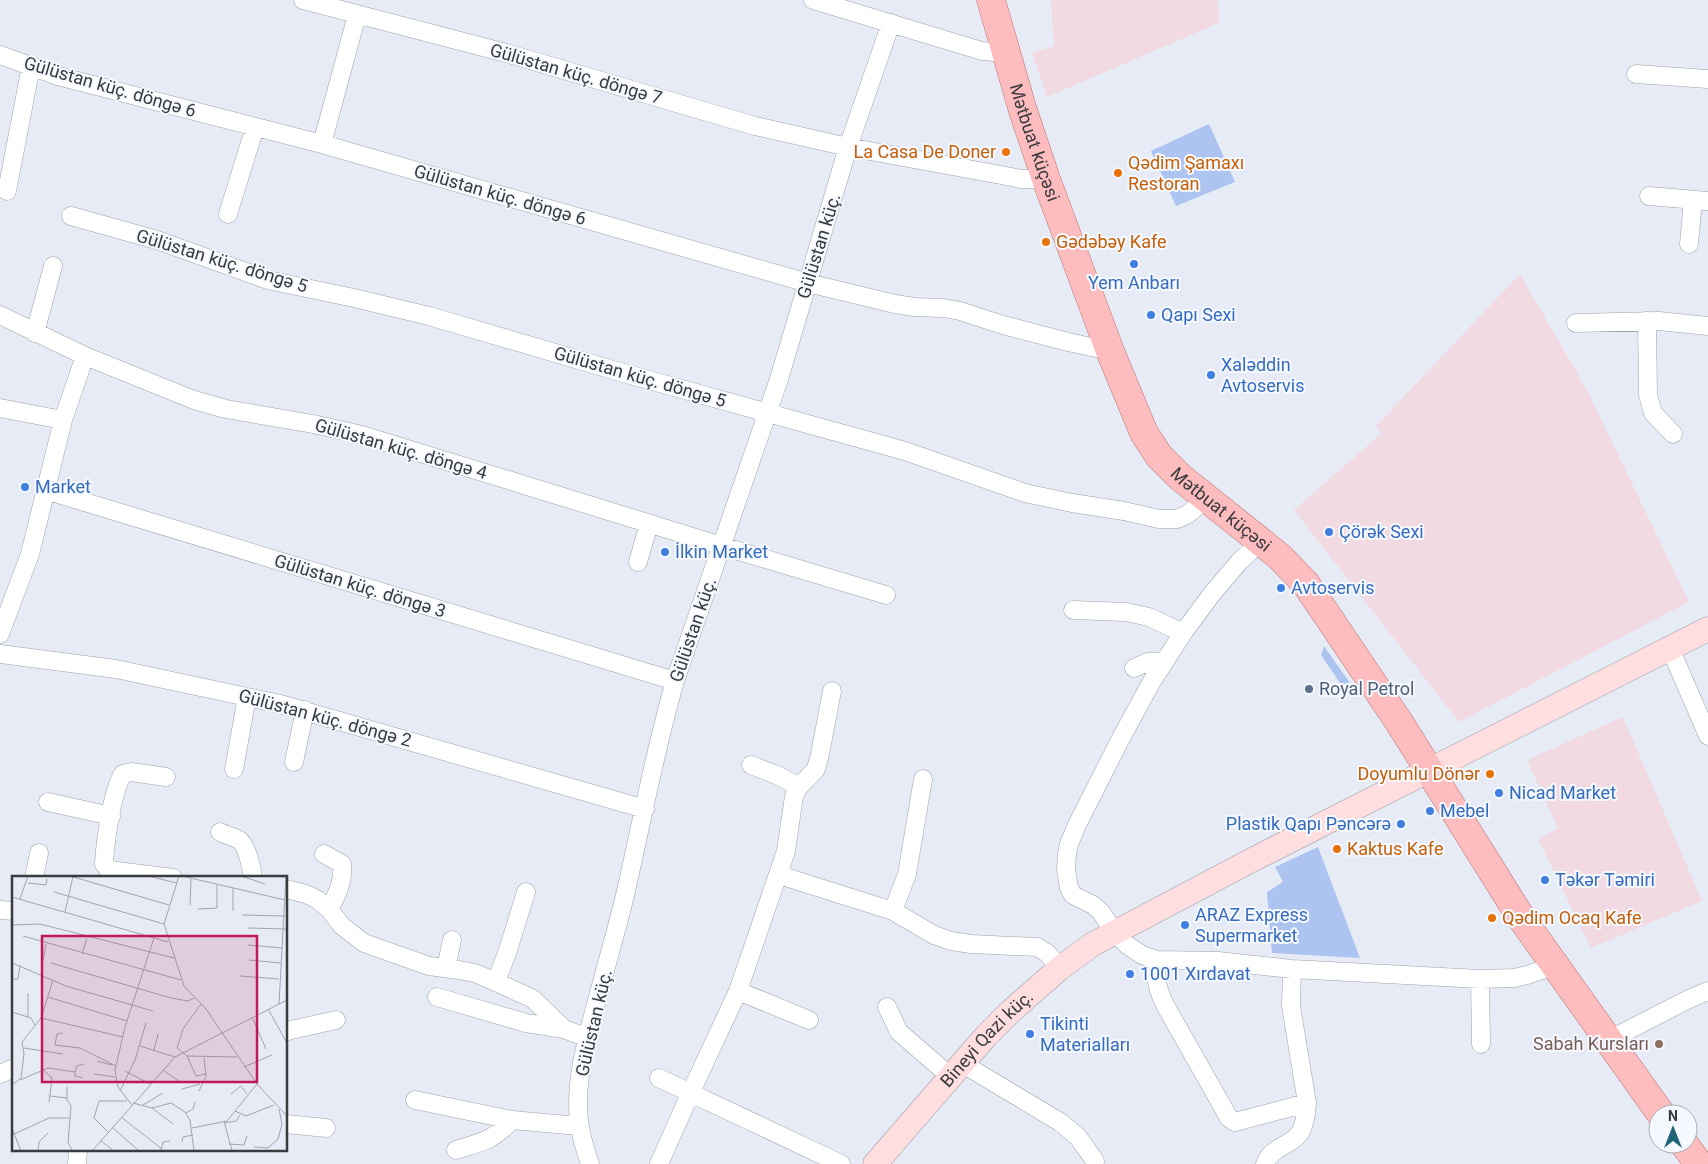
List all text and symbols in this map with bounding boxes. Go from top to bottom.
street label: Gülüstan küç. döngə 7 [488,39,665,108]
street label: Gülüstan küç. döngə 6 [22,52,199,121]
street label: Mətbuat küçəsi [1006,81,1064,204]
place label: La Casa De Doner [854,141,996,162]
marker: La Casa De Doner [1000,146,1012,158]
place label: Qədim Şamaxı Restoran [1128,152,1244,194]
street label: Gülüstan küç. döngə 6 [412,160,589,229]
marker: Qədim Şamaxı Restoran [1112,167,1124,179]
street label: Gülüstan küç. [793,191,845,301]
street label: Gülüstan küç. döngə 5 [134,224,310,297]
place label: Gədəbəy Kafe [1056,231,1167,252]
marker: Gədəbəy Kafe [1040,236,1052,248]
marker: Yem Anbarı [1128,258,1140,270]
place label: Yem Anbarı [1088,272,1180,293]
place label: Qapı Sexi [1161,304,1236,325]
marker: Qapı Sexi [1145,309,1157,321]
street label: Gülüstan küç. döngə 5 [552,342,729,411]
place label: Xaləddin Avtoservis [1221,354,1304,396]
marker: Xaləddin Avtoservis [1205,369,1217,381]
street label: Gülüstan küç. döngə 4 [313,414,490,483]
street label: Mətbuat küçəsi [1166,463,1276,556]
place label: Market [35,476,91,497]
marker: Market [19,481,31,493]
place label: Çörək Sexi [1339,521,1424,542]
marker: Çörək Sexi [1323,526,1335,538]
place label: İlkin Market [675,541,768,562]
marker: İlkin Market [659,546,671,558]
street label: Gülüstan küç. döngə 3 [272,549,448,622]
street label: Gülüstan küç. [665,575,720,685]
place label: Avtoservis [1291,577,1374,598]
marker: Avtoservis [1275,582,1287,594]
place label: Royal Petrol [1319,678,1414,699]
marker: Royal Petrol [1303,683,1315,695]
street label: Gülüstan küç. döngə 2 [236,684,414,751]
place label: Doyumlu Dönər [1357,763,1480,784]
marker: Doyumlu Dönər [1484,768,1496,780]
place label: Nicad Market [1509,782,1616,803]
marker: Nicad Market [1493,787,1505,799]
place label: Mebel [1440,800,1489,821]
marker: Mebel [1424,805,1436,817]
place label: Plastik Qapı Pəncərə [1226,813,1391,834]
marker: Plastik Qapı Pəncərə [1395,818,1407,830]
place label: Kaktus Kafe [1347,838,1443,859]
marker: Kaktus Kafe [1331,843,1343,855]
place label: Təkər Təmiri [1555,869,1655,890]
marker: Təkər Təmiri [1539,874,1551,886]
inset map [12,876,288,1152]
place label: ARAZ Express Supermarket [1195,904,1308,946]
place label: Qədim Ocaq Kafe [1502,907,1642,928]
marker: Qədim Ocaq Kafe [1486,912,1498,924]
marker: ARAZ Express Supermarket [1179,919,1191,931]
place label: 1001 Xırdavat [1140,963,1251,984]
street label: Gülüstan küç. [571,967,616,1078]
marker: 1001 Xırdavat [1124,968,1136,980]
street label: Bineyi Qazi küç. [936,986,1037,1091]
place label: Tikinti Materialları [1040,1013,1130,1055]
marker: Tikinti Materialları [1024,1028,1036,1040]
place label: Sabah Kursları [1533,1033,1649,1054]
marker: Sabah Kursları [1653,1038,1665,1050]
north arrow [1648,1104,1698,1154]
text: N [1668,1108,1678,1124]

